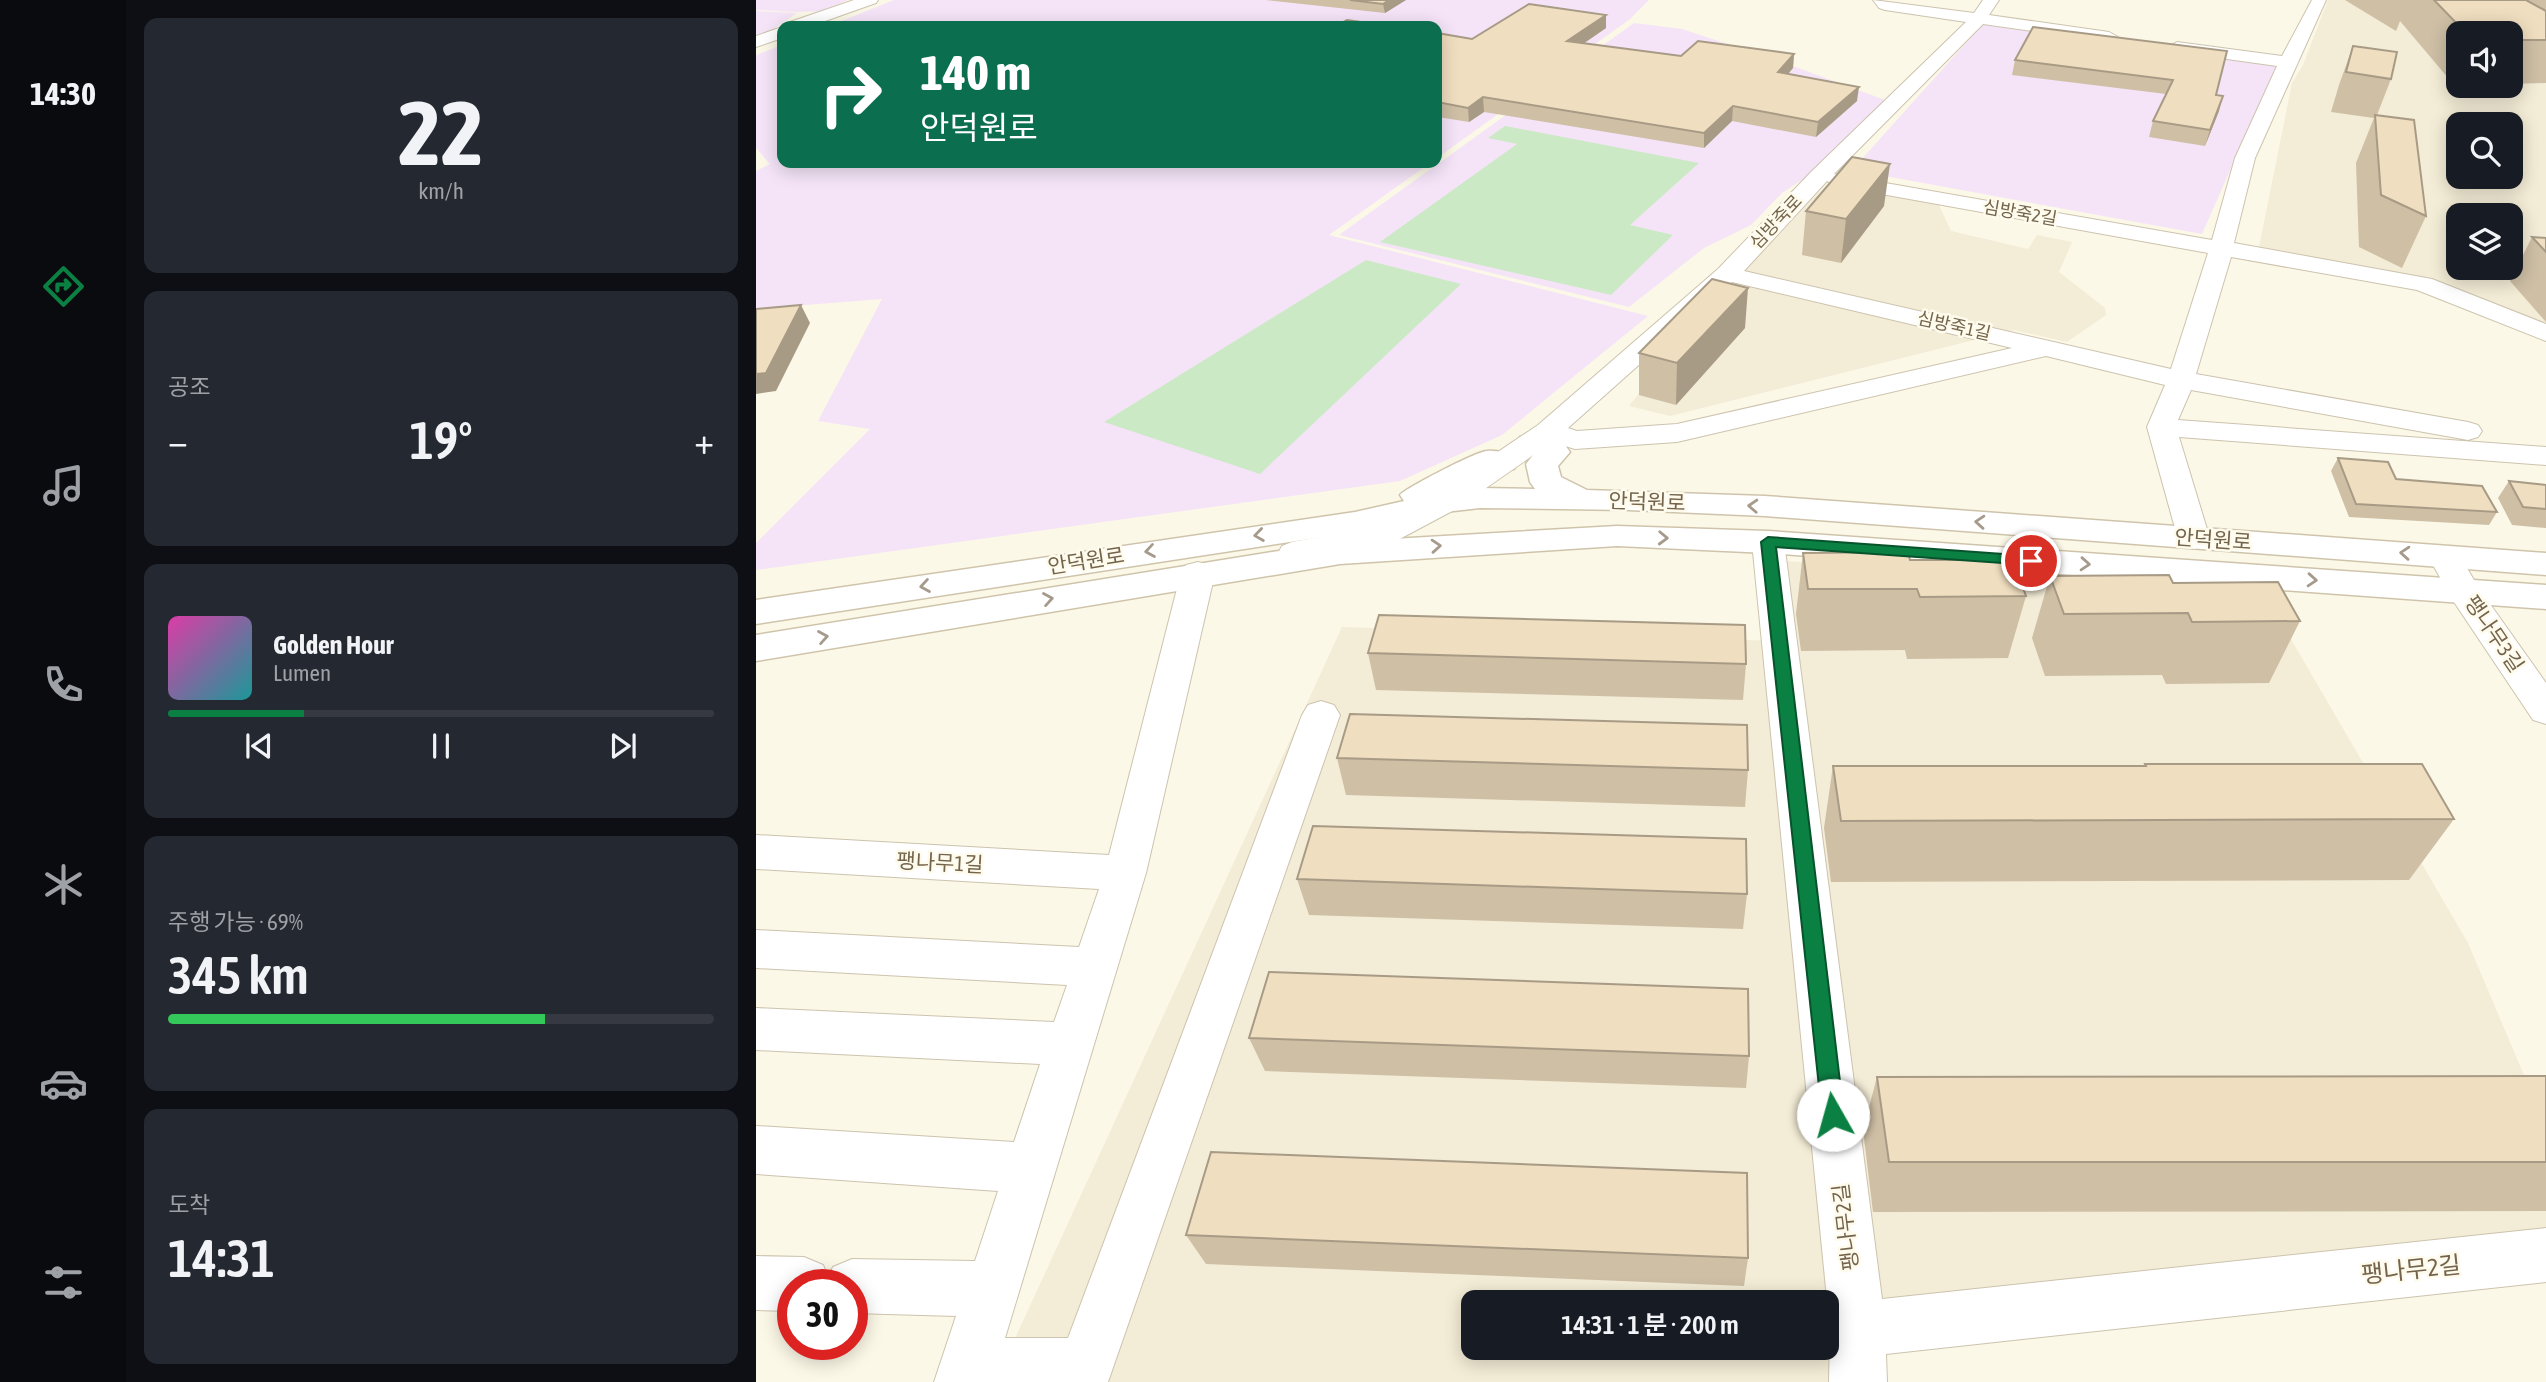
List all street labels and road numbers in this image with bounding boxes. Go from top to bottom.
street label: 심방죽로 [1745,190,1806,253]
street label: 심방죽2길 [1981,196,2059,229]
street label: 심방죽1길 [1915,307,1993,344]
street label: 안덕원로 [1608,488,1686,514]
street label: 안덕원로 [2174,524,2252,554]
street label: 안덕원로 [1046,542,1126,578]
street label: 팽나무3길 [2461,591,2529,676]
street label: 팽나무1길 [896,848,984,876]
street label: 팽나무2길 [1828,1182,1862,1272]
street label: 팽나무2길 [2360,1251,2462,1288]

